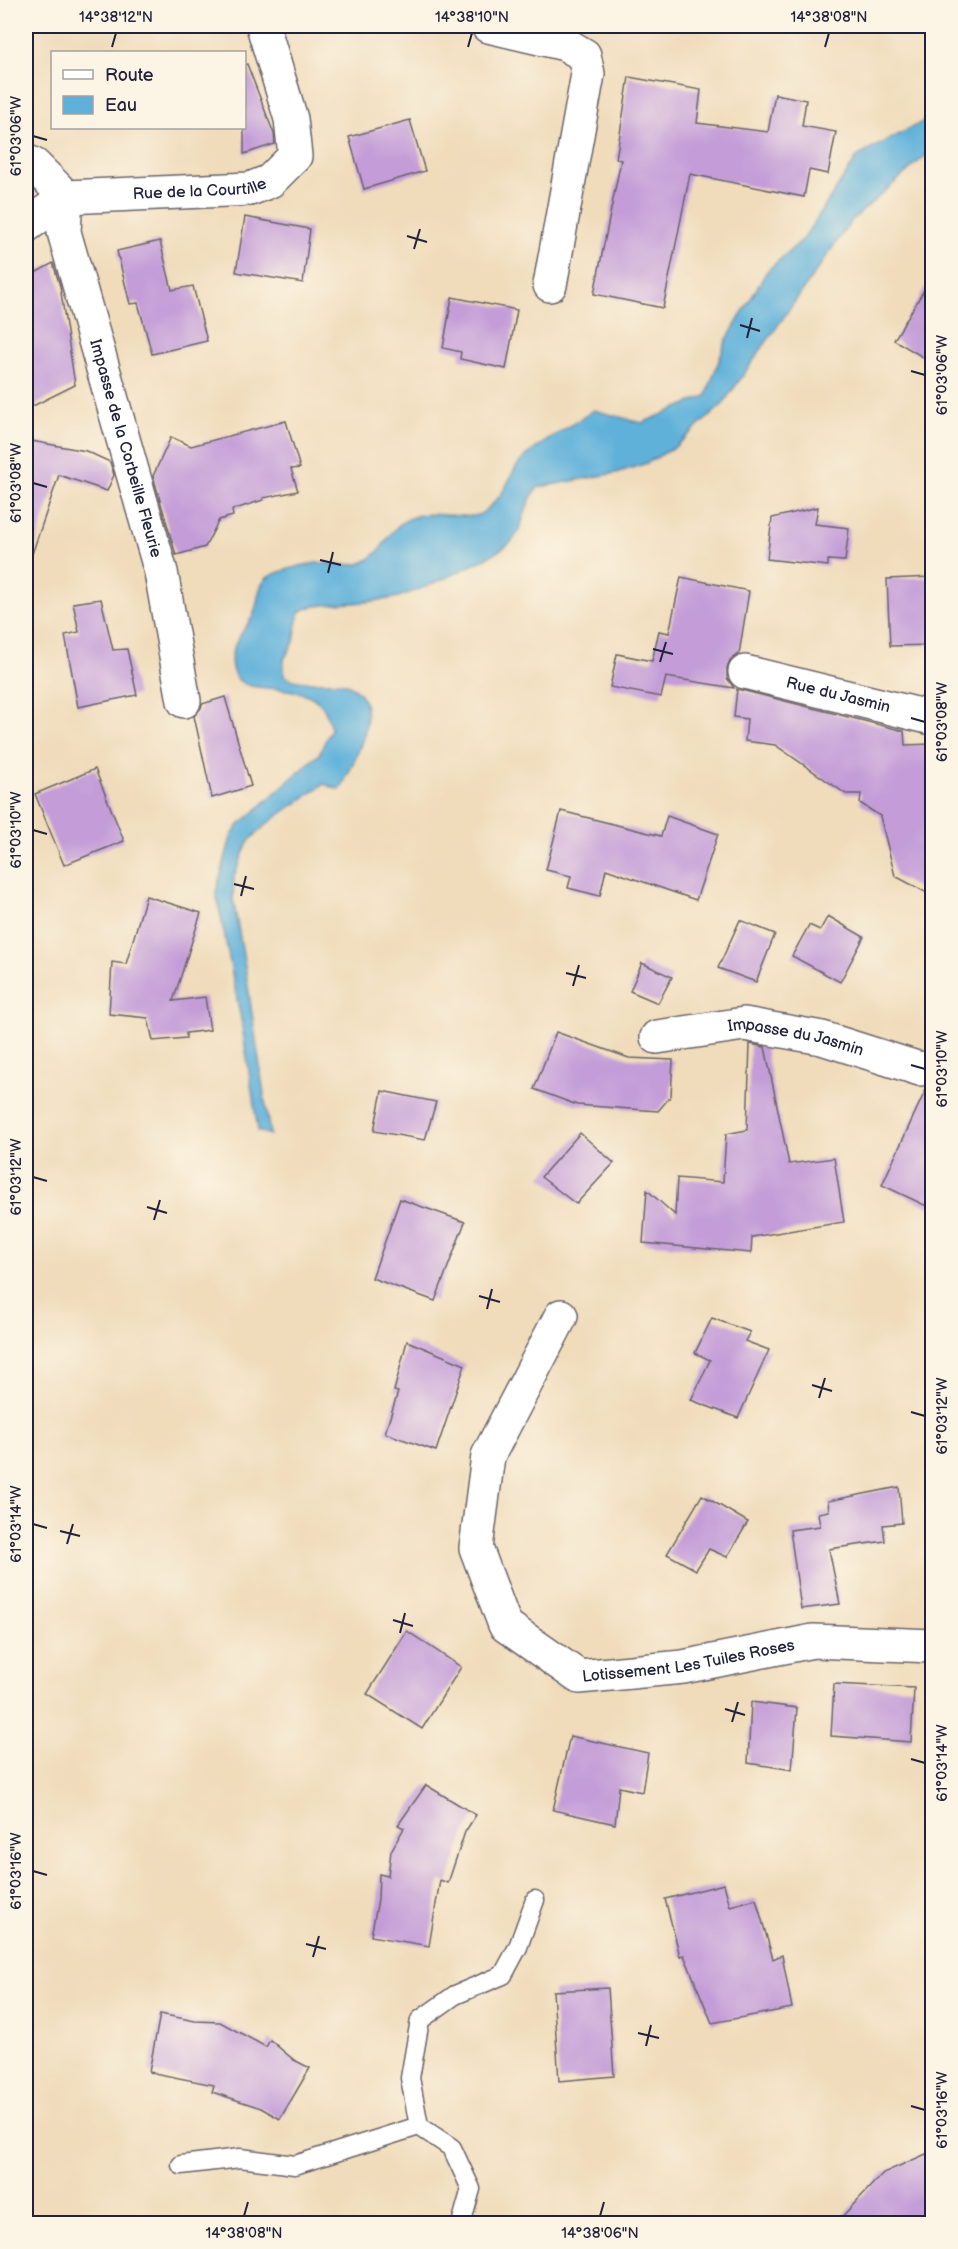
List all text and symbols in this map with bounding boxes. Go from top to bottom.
text: 14°38'12"N [79,8,153,27]
text: 14°38'10"N [435,8,509,27]
text: 14°38'08"N [790,8,868,27]
legend [51,51,246,129]
text: Route [105,65,154,86]
text: 61°03'06"W [7,95,26,176]
text: Eau [105,95,137,116]
street label: Rue de la Courtille [132,174,270,204]
text: 61°03'06"W [933,334,952,415]
street label: Impasse de la Corbeille Fleurie [86,337,166,560]
text: 61°03'08"W [7,443,26,523]
street label: Rue du Jasmin [784,673,892,717]
text: 61°03'08"W [933,682,952,762]
text: 61°03'10"W [7,791,26,869]
street label: Impasse du Jasmin [726,1014,866,1060]
text: 61°03'10"W [933,1030,952,1108]
text: 61°03'12"W [7,1138,26,1216]
text: 61°03'12"W [933,1377,952,1455]
text: 61°03'14"W [7,1485,26,1563]
street label: Lotissement Les Tuiles Roses [581,1635,796,1686]
text: 61°03'14"W [933,1724,952,1802]
text: 61°03'16"W [7,1832,26,1910]
text: 61°03'16"W [933,2071,952,2149]
text: 14°38'08"N [205,2224,283,2243]
text: 14°38'06"N [561,2224,639,2243]

